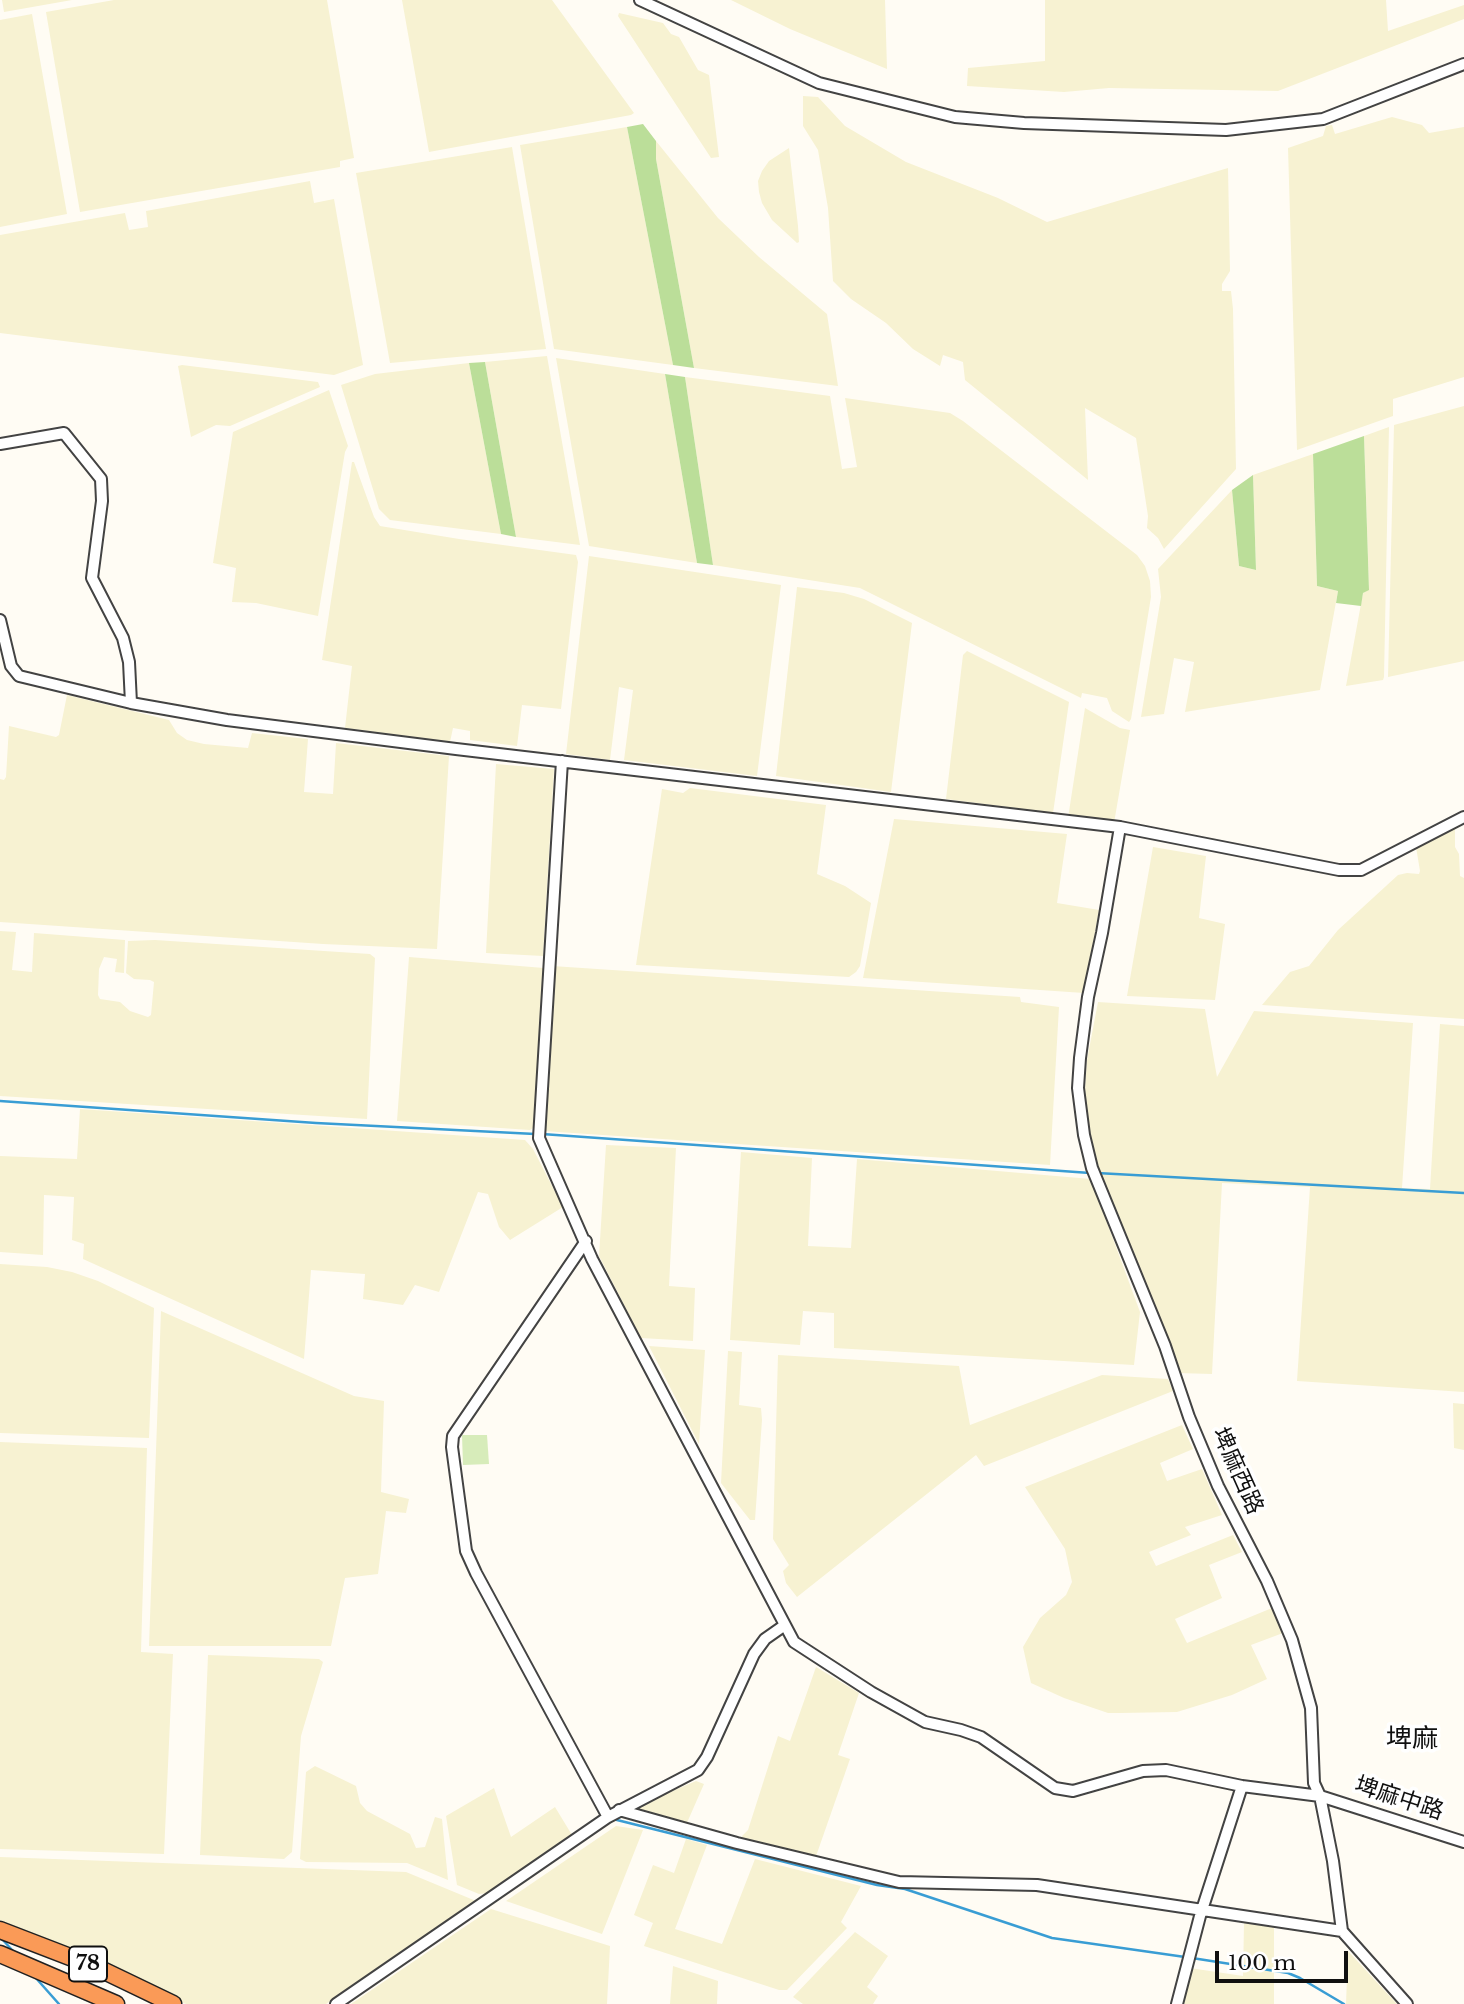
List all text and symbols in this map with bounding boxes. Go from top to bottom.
street label: 埤麻西路 [1206,1423,1268,1519]
district label: 埤麻 [1386,1724,1438,1756]
street label: 埤麻中路 [1351,1772,1447,1826]
scale bar [1219,1938,1352,1982]
road number: 78 [69,1946,107,1982]
text: 100 m [1228,1950,1296,1976]

